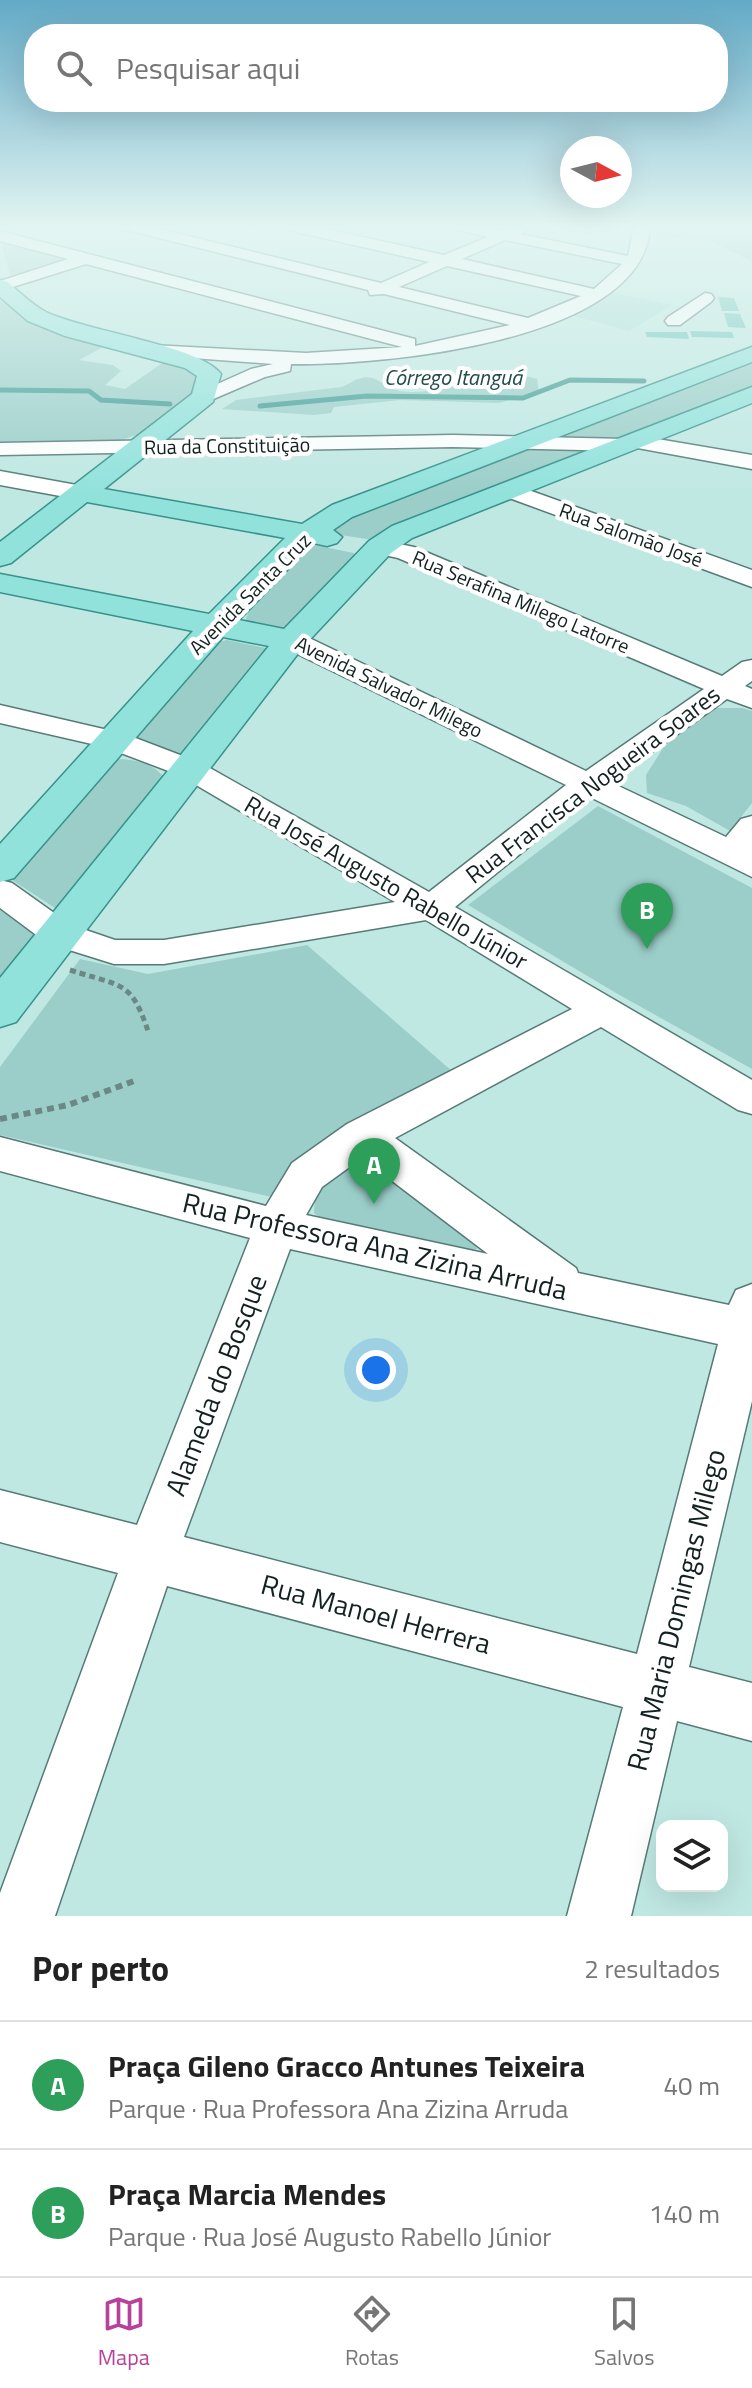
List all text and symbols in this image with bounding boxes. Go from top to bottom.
search box [24,24,728,112]
text: Pesquisar aqui [116,45,300,91]
icon: search [52,46,96,90]
north arrow [560,136,632,208]
water label: Córrego Itanguá [384,360,524,394]
street label: Rua da Constituição [144,429,310,462]
street label: Rua Salomão José [555,494,707,575]
street label: Avenida Santa Cruz [182,526,318,662]
street label: Rua Serafina Milego Latorre [408,542,635,661]
street label: Avenida Salvador Milego [290,628,488,746]
street label: Rua Francisca Nogueira Soares [458,676,727,892]
street label: Rua José Augusto Rabello Júnior [238,786,535,978]
pin: B [621,883,673,949]
pin: A [348,1138,400,1204]
street label: Rua Professora Ana Zizina Arruda [178,1180,572,1311]
street label: Alameda do Bosque [153,1268,278,1502]
your location [356,1350,396,1390]
street label: Rua Maria Domingas Milego [615,1444,736,1775]
street label: Rua Manoel Herrera [256,1562,496,1665]
map controls [656,1820,728,1892]
button: layers [656,1820,728,1892]
text: Por perto [32,1942,169,1994]
text: 2 resultados [584,1949,720,1988]
text: Praça Gileno Gracco Antunes Teixeira [108,2043,585,2089]
text: A [50,2066,66,2105]
text: 40 m [663,2066,720,2105]
text: Parque · Rua Professora Ana Zizina Arruda [108,2089,568,2128]
text: Praça Marcia Mendes [108,2171,386,2217]
text: B [50,2194,66,2233]
text: 140 m [649,2194,720,2233]
text: Parque · Rua José Augusto Rabello Júnior [108,2217,551,2256]
tab: Mapa [98,2292,150,2374]
tab: Rotas [345,2292,399,2374]
tab: Salvos [594,2292,654,2374]

